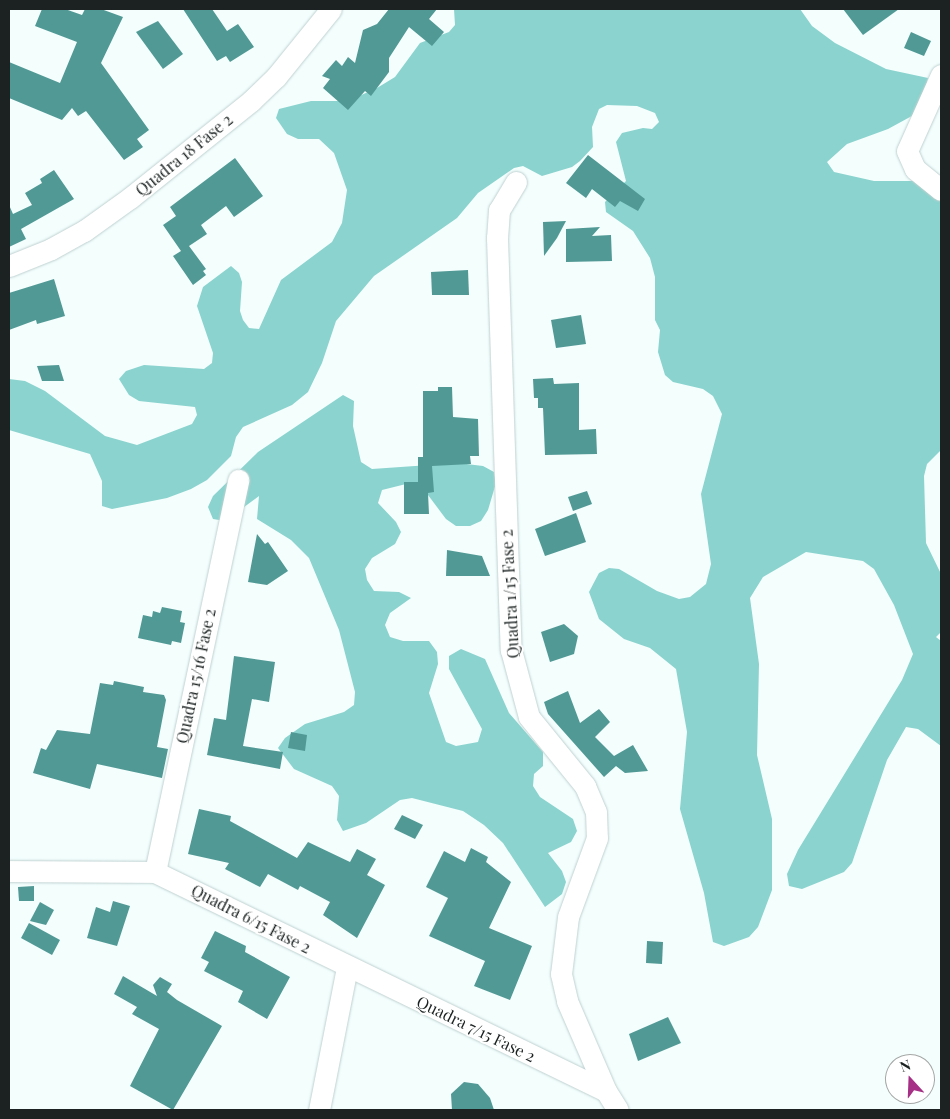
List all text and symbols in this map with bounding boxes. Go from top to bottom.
street label: Quadra 18 Fase 2 [132,110,236,200]
street label: Quadra 1/15 Fase 2 [497,529,523,659]
street label: Quadra 15/16 Fase 2 [172,607,220,745]
street label: Quadra 6/15 Fase 2 [188,881,314,957]
street label: Quadra 7/15 Fase 2 [413,992,539,1066]
north arrow [885,1054,935,1104]
text: N [897,1055,913,1076]

